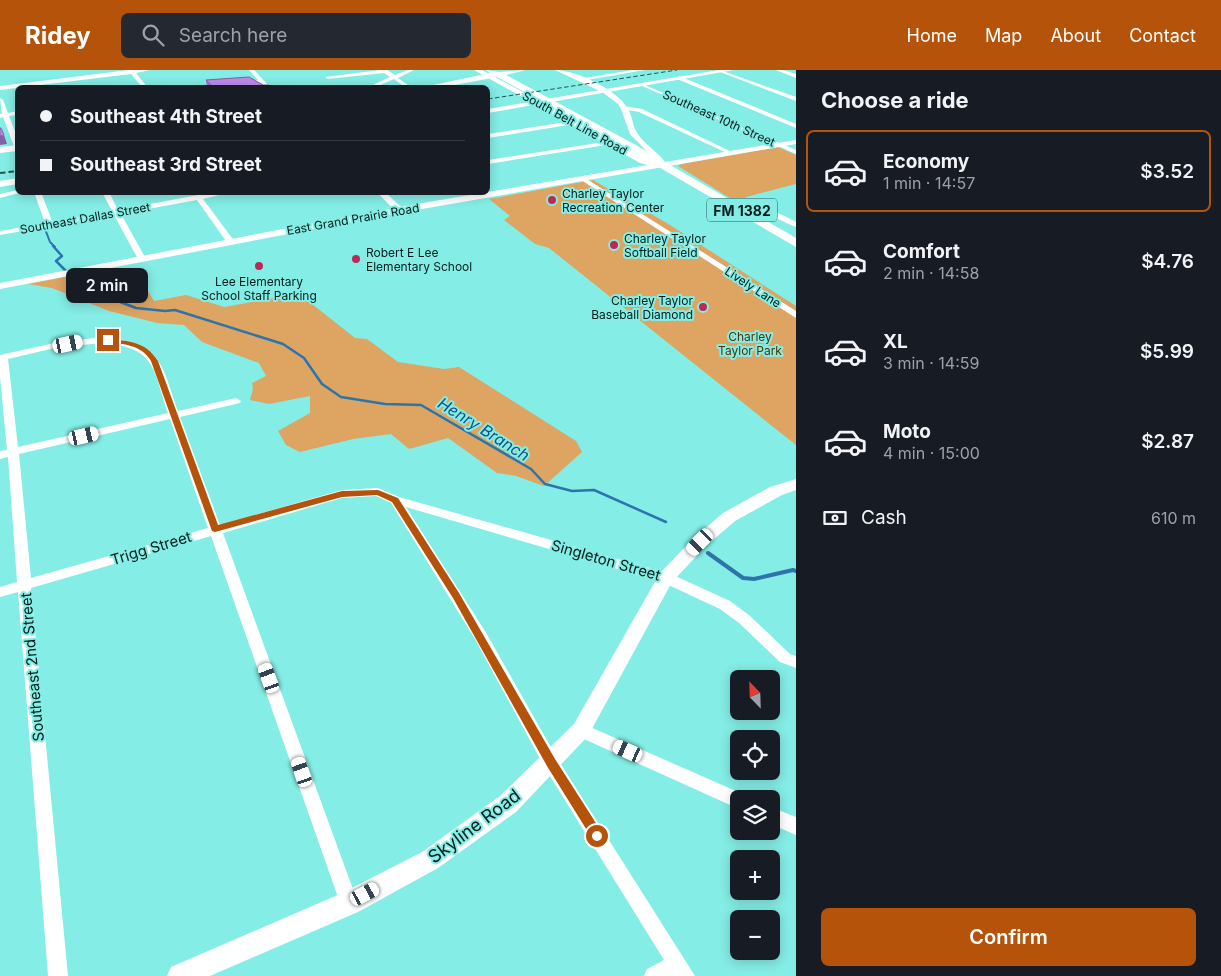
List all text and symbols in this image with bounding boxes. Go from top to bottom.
search box [121,13,471,58]
text: Ridey [25,21,91,50]
icon: search [139,21,167,49]
text: Search here [179,24,287,47]
text: Home [907,25,957,46]
text: Map [985,25,1022,46]
text: About [1050,25,1101,46]
text: Contact [1129,25,1196,46]
street label: Southeast 10th Street [661,86,778,150]
text: Choose a ride [821,87,969,113]
street label: South Belt Line Road [520,88,630,158]
text: Southeast 4th Street [70,105,262,128]
icon: car [823,149,868,194]
text: Economy [883,150,969,173]
text: Southeast 3rd Street [70,153,262,176]
text: $3.52 [1140,160,1194,183]
text: 1 min · 14:57 [883,173,975,193]
place label: Charley Taylor Recreation Center [562,186,665,215]
marker: Charley Taylor Recreation Center [546,194,558,206]
road number: FM 1382 [707,198,777,222]
street label: Southeast Dallas Street [19,199,151,237]
street label: East Grand Prairie Road [286,200,420,238]
place label: Charley Taylor Softball Field [624,231,706,260]
marker: Charley Taylor Softball Field [608,239,620,251]
icon: car [823,239,868,284]
text: Comfort [883,240,960,263]
place label: Robert E Lee Elementary School [366,245,472,274]
text: $4.76 [1141,250,1194,273]
marker: Robert E Lee Elementary School [350,253,362,265]
marker: Lee Elementary School Staff Parking [253,260,265,272]
street label: Lively Lane [722,263,784,311]
text: 2 min · 14:58 [883,263,979,283]
callout: 2 min [67,268,149,302]
place label: Lee Elementary School Staff Parking [201,274,317,303]
text: 2 min [86,275,128,295]
place label: Charley Taylor Baseball Diamond [591,293,693,322]
marker: Charley Taylor Baseball Diamond [697,301,709,313]
route end [97,329,119,351]
park label: Charley Taylor Park [718,329,782,358]
icon: car [823,329,868,374]
text: XL [883,330,908,353]
car [51,334,84,354]
text: $5.99 [1140,340,1194,363]
text: 3 min · 14:59 [883,353,979,373]
water label: Henry Branch [434,393,534,465]
icon: car [823,419,868,464]
text: Moto [883,420,931,443]
car [67,425,100,447]
text: $2.87 [1141,430,1194,453]
text: 4 min · 15:00 [883,443,980,463]
icon: cash [821,504,849,532]
text: Cash [861,506,907,529]
text: 610 m [1151,508,1196,528]
car [684,526,715,558]
street label: Trigg Street [108,527,194,569]
street label: Singleton Street [549,535,663,585]
street label: Southeast 2nd Street [16,592,48,742]
car [256,661,281,695]
north arrow [730,670,780,720]
map controls [730,670,780,960]
button: locate [730,730,780,780]
car [611,738,644,764]
car [290,755,313,789]
street label: Skyline Road [424,785,524,867]
button: layers [730,790,780,840]
route start [586,825,608,847]
button: + [730,850,780,900]
car [348,880,381,908]
button: Confirm [821,908,1196,966]
button: − [730,910,780,960]

